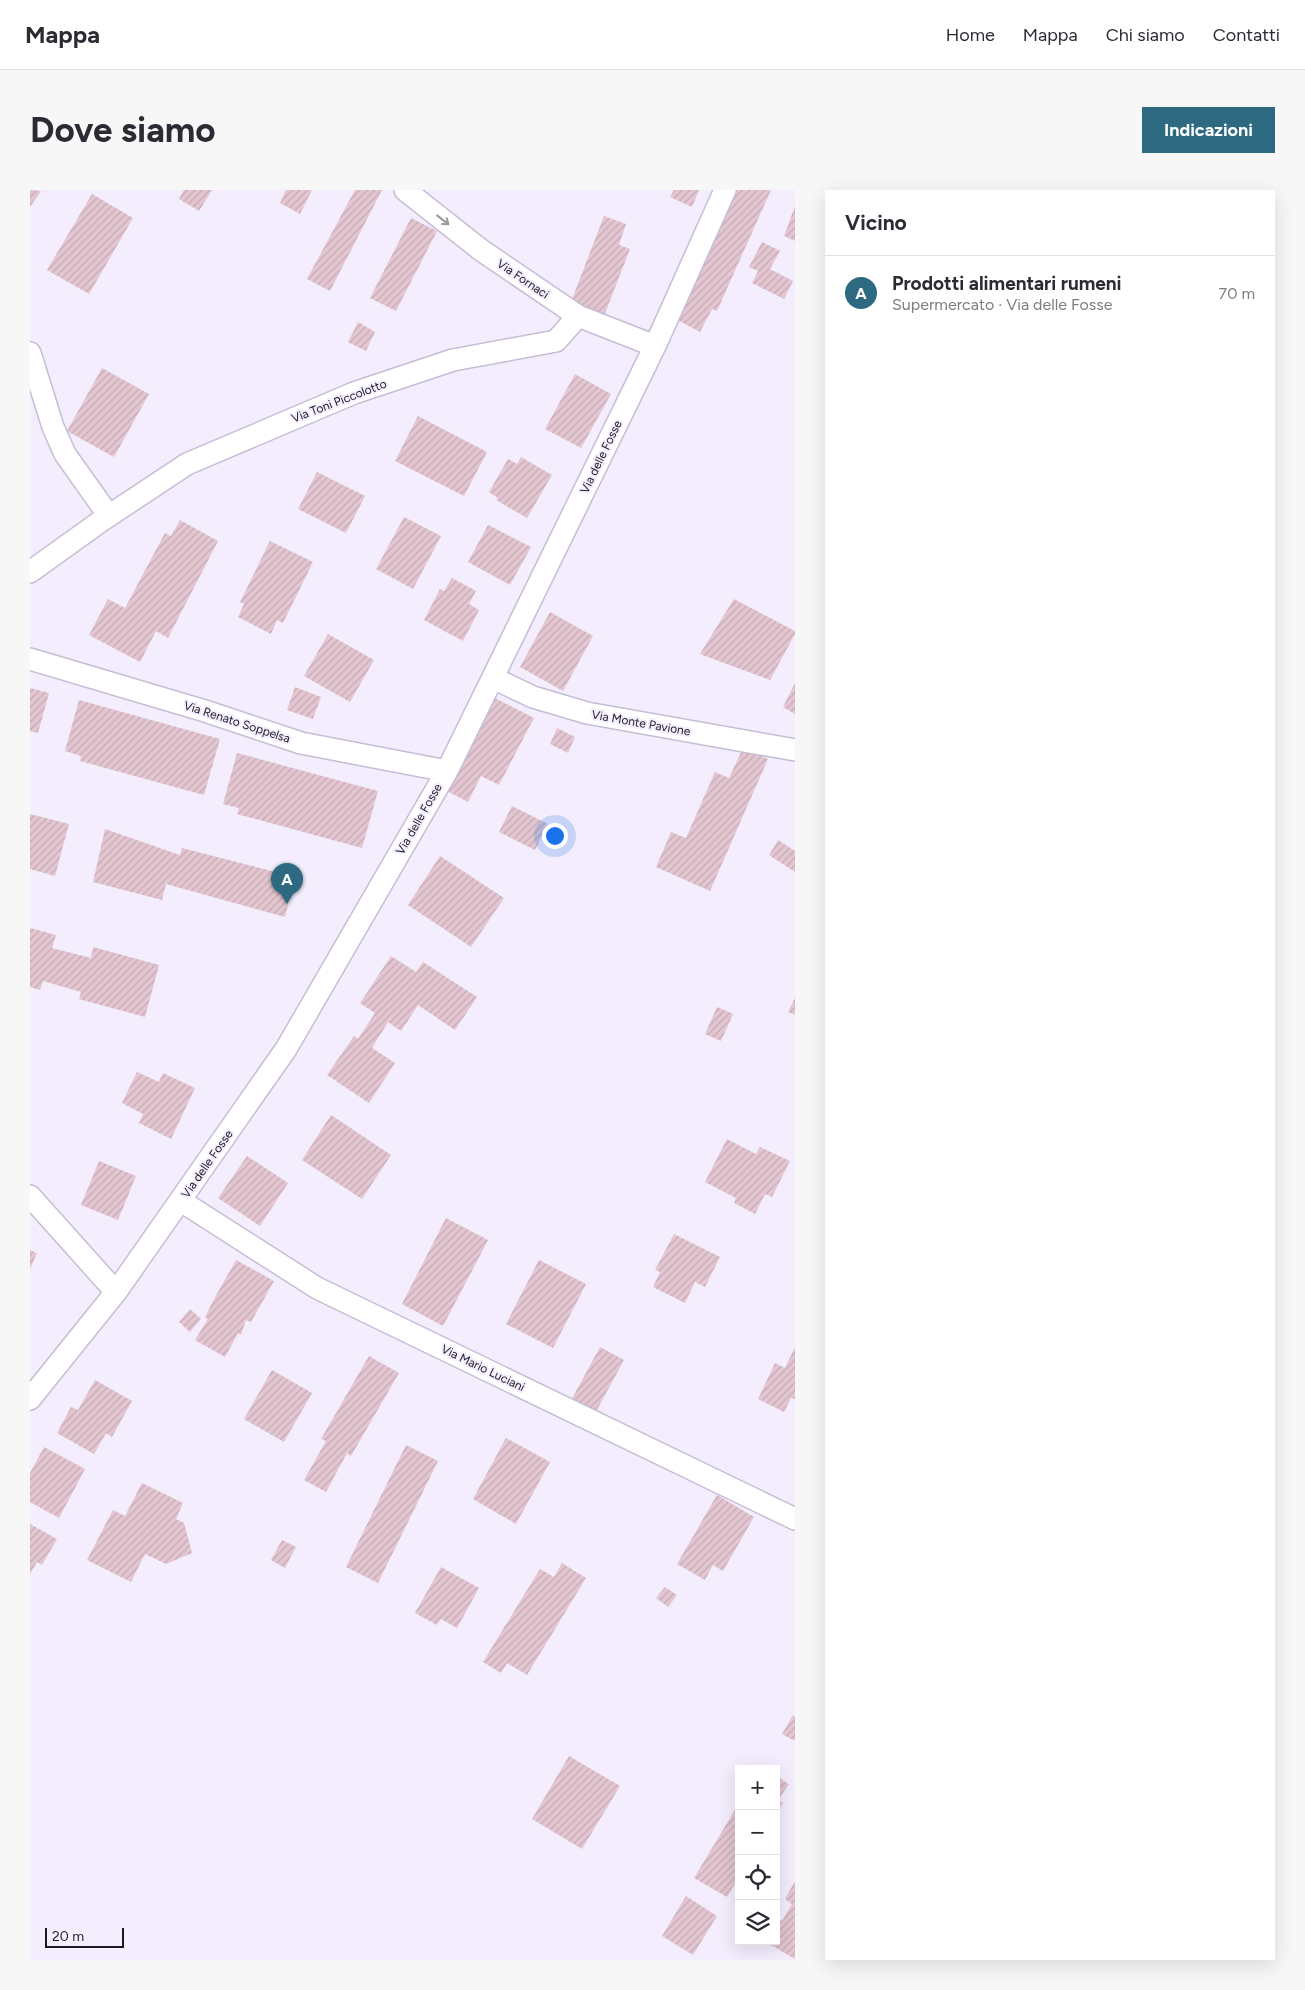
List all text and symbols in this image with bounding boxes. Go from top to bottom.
text: Mappa [25,20,100,49]
text: Home [946,24,995,46]
text: Mappa [1023,24,1078,46]
text: Chi siamo [1106,24,1185,46]
text: Contatti [1213,24,1280,46]
button: Indicazioni [1142,107,1275,153]
text: Dove siamo [30,109,216,151]
text: Vicino [845,210,907,235]
one-way arrow [436,215,449,226]
street label: Via Fornaci [494,256,552,302]
text: Prodotti alimentari rumeni [892,272,1122,295]
text: A [855,284,867,303]
text: 70 m [1219,284,1255,303]
text: Supermercato · Via delle Fosse [892,295,1112,314]
street label: Via Toni Piccolotto [289,376,389,426]
street label: Via delle Fosse [577,418,625,496]
street label: Via Renato Soppelsa [182,698,292,746]
street label: Via Monte Pavione [590,707,692,739]
street label: Via delle Fosse [393,781,445,857]
your location [542,823,568,849]
pin: A [271,863,303,904]
street label: Via delle Fosse [178,1127,236,1201]
street label: Via Mario Luciani [439,1342,527,1394]
map controls [735,1765,780,1945]
button: + [735,1765,780,1810]
button: − [735,1810,780,1855]
button: locate [735,1855,780,1900]
button: layers [735,1900,780,1945]
scale bar [45,1925,124,1948]
text: 20 m [52,1928,84,1945]

